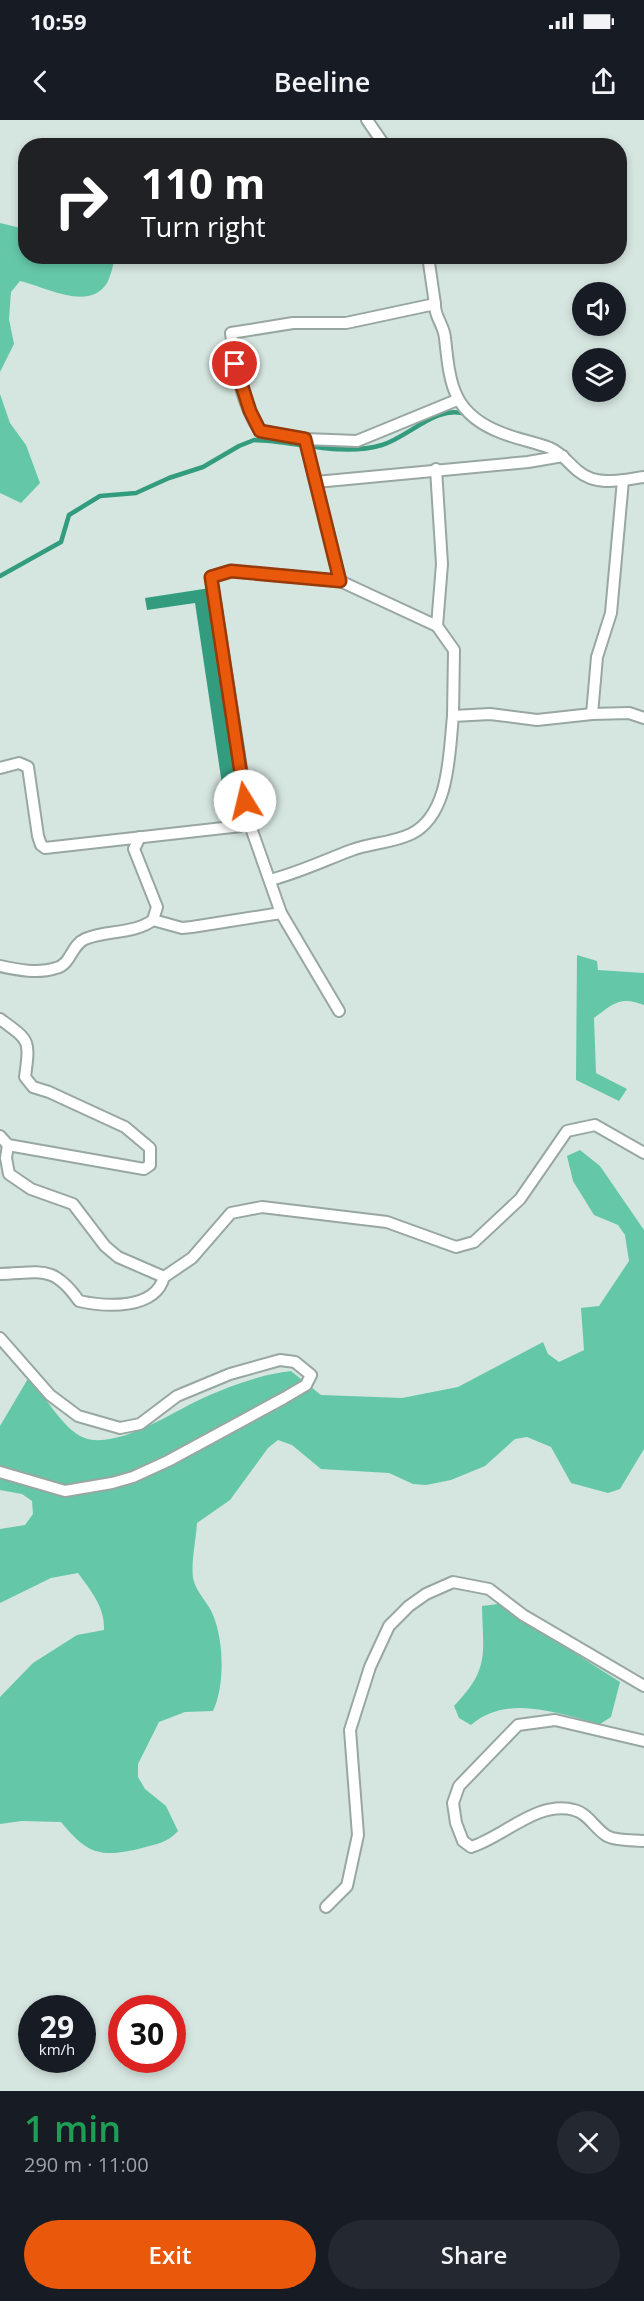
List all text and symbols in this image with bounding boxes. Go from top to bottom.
text: 10:59 [30,6,87,36]
text: Beeline [274,63,370,100]
icon: back [24,65,57,98]
icon: share [587,65,620,98]
text: 110 m [141,154,265,211]
icon: right [42,162,120,240]
text: Turn right [141,208,266,245]
map controls [572,282,626,402]
button: sound [572,282,626,336]
pin [209,338,260,389]
icon: arrive [218,347,251,380]
button: layers [572,348,626,402]
position arrow [213,769,277,833]
speed limit sign: 30 [108,1995,186,2073]
text: 29 [40,2006,74,2047]
text: km/h [39,2039,75,2059]
text: 1 min [24,2104,121,2153]
button: close [557,2111,620,2174]
text: 290 m · 11:00 [24,2151,149,2178]
button: Exit [24,2220,316,2289]
button: Share [328,2220,620,2289]

